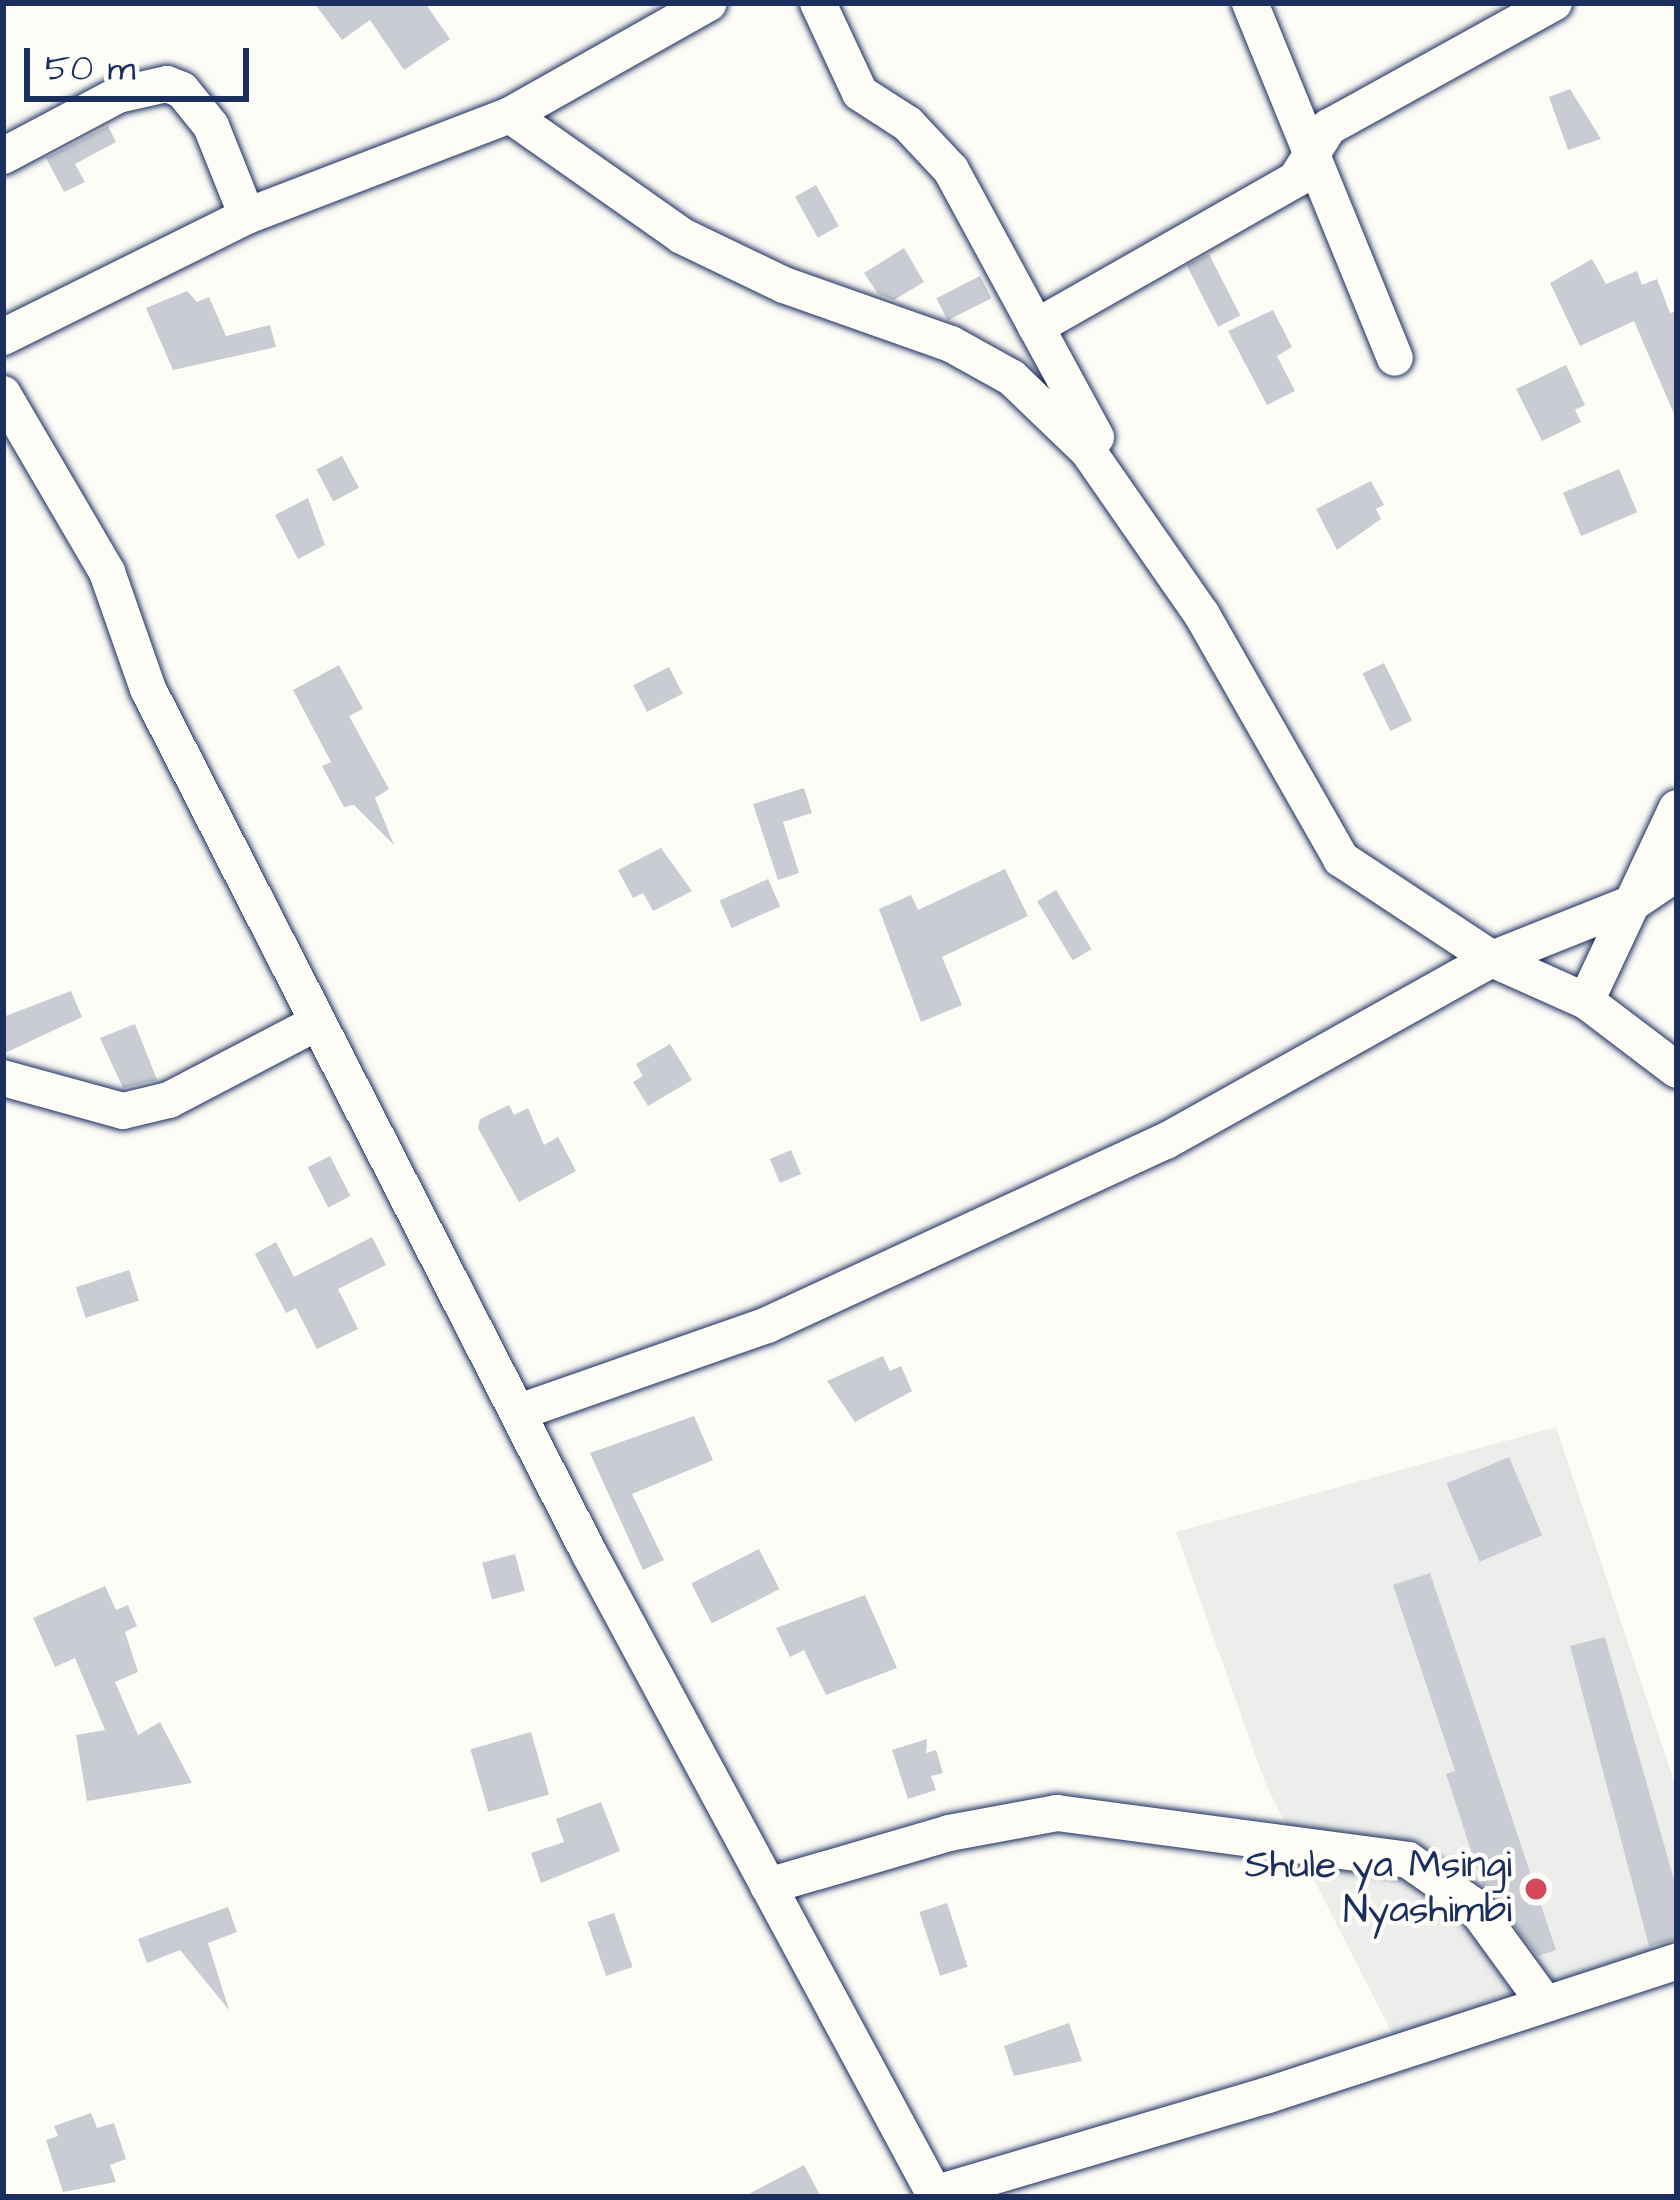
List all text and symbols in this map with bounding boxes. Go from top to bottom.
scale bar [30,24,255,98]
text: 50 m [45,43,136,94]
place label: Shule ya Msingi Nyashimbi [1245,1844,1512,1935]
marker: Shule ya Msingi Nyashimbi [1523,1876,1549,1902]

